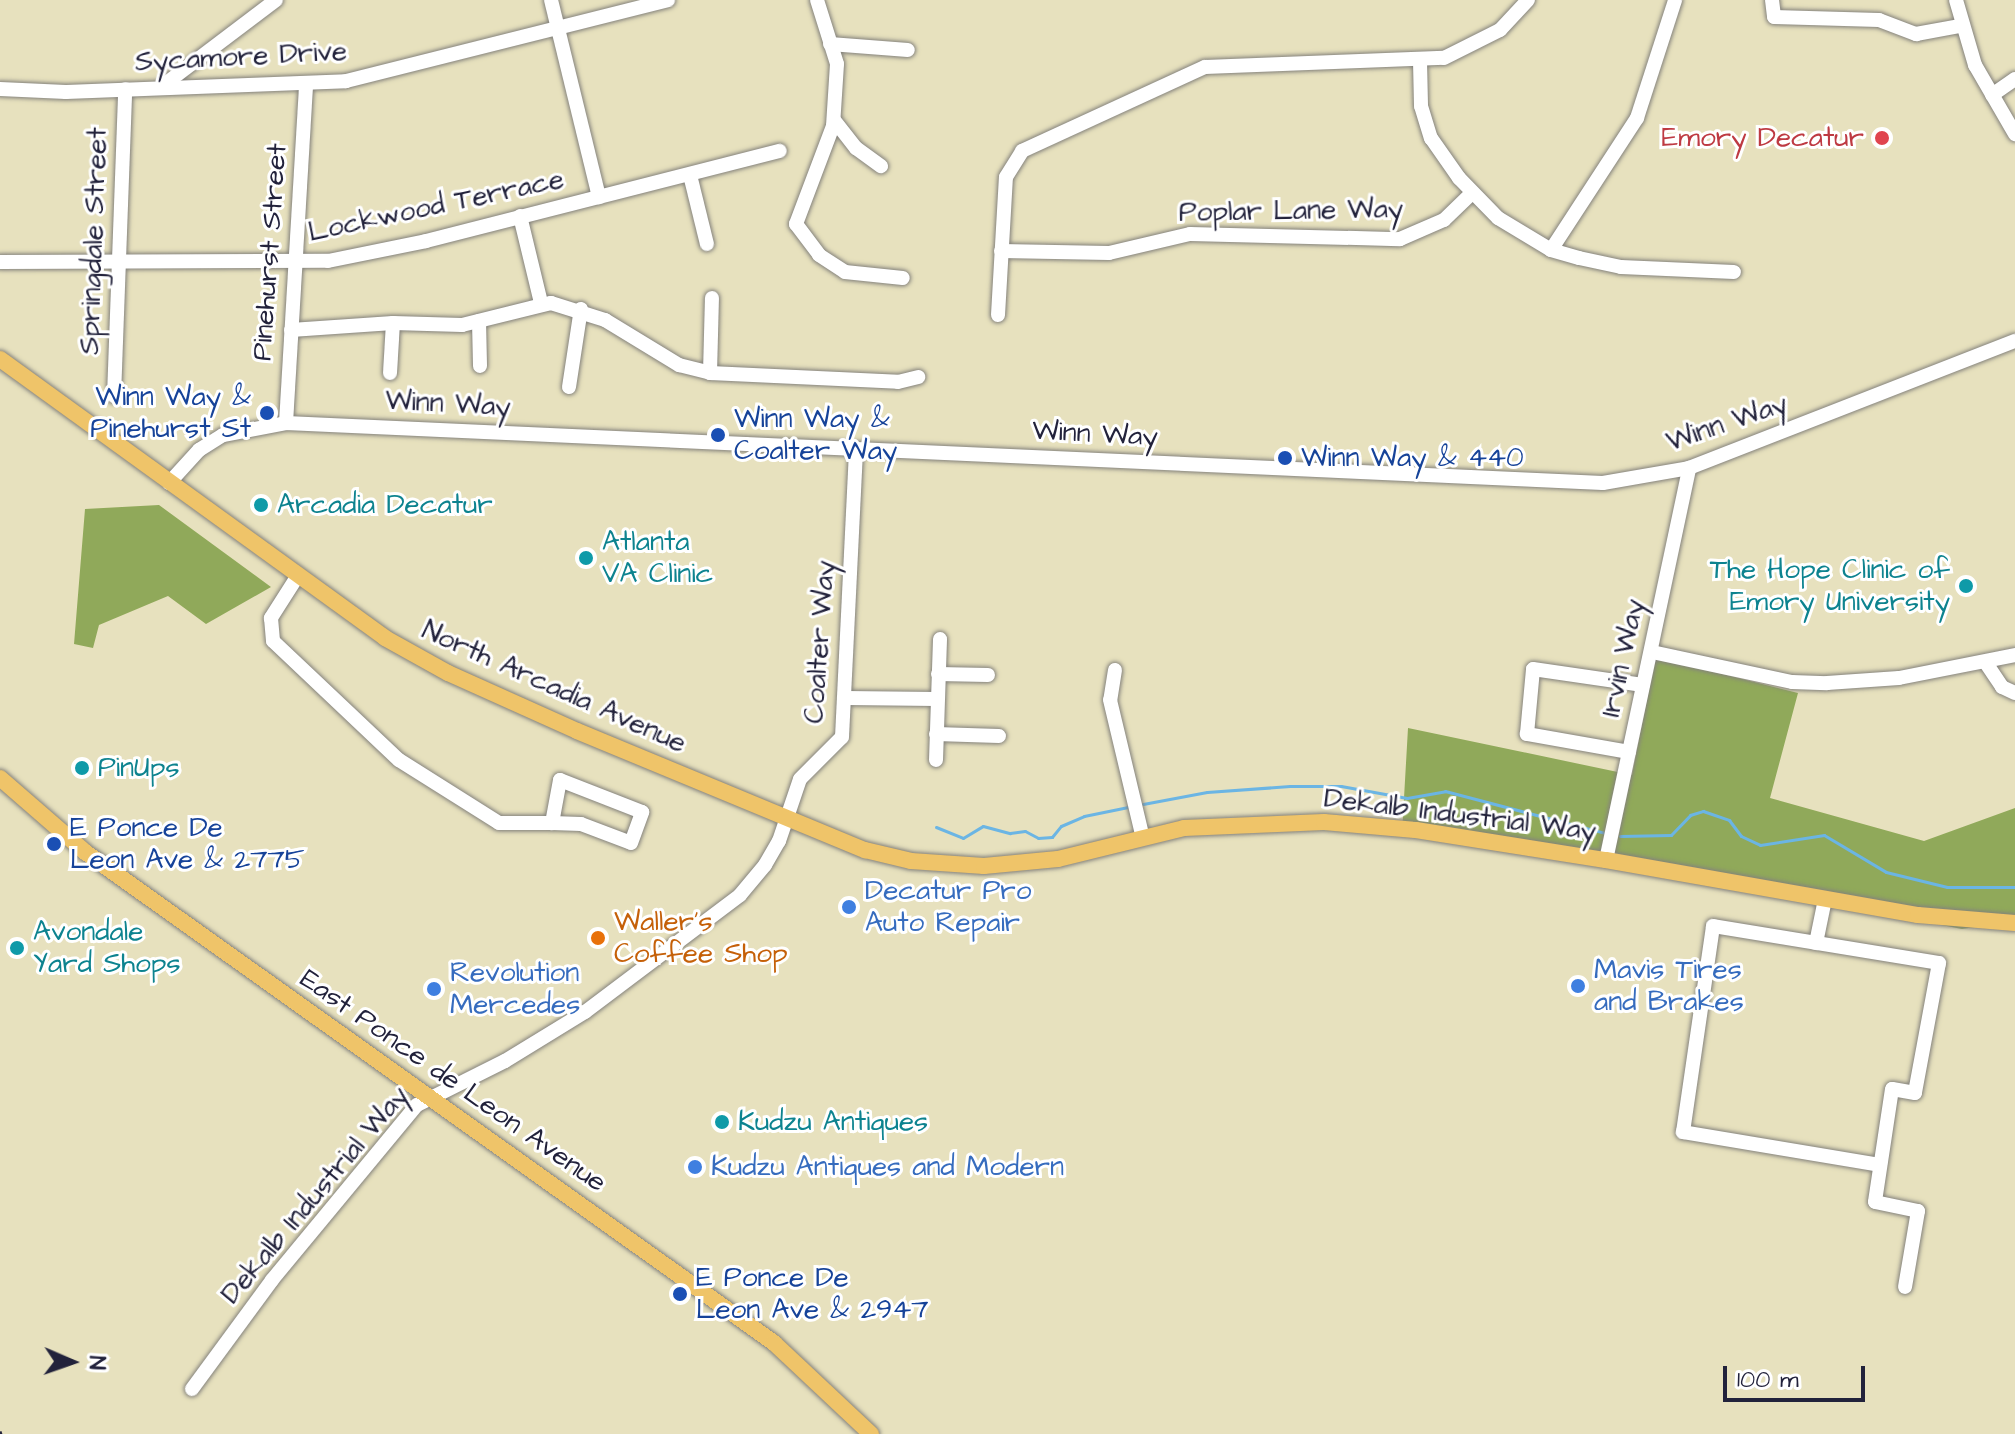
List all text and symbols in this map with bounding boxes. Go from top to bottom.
street label: Sycamore Drive [134,35,348,79]
place label: Emory Decatur [1662,121,1864,155]
street label: Springdale Street [73,127,115,355]
marker: Emory Decatur [1871,127,1893,149]
street label: Pinehurst Street [246,142,294,362]
street label: Lockwood Terrace [305,163,567,249]
street label: Poplar Lane Way [1179,192,1403,230]
place label: Winn Way & Pinehurst St [90,380,251,446]
street label: Winn Way [384,384,512,424]
street label: Winn Way [1662,387,1792,459]
place label: Winn Way & Coalter Way [734,402,897,468]
marker: Winn Way & Pinehurst St [258,404,276,422]
street label: Winn Way [1031,414,1159,454]
marker: Winn Way & Coalter Way [709,426,727,444]
place label: Winn Way & 440 [1301,441,1524,475]
marker: Winn Way & 440 [1276,449,1294,467]
place label: Arcadia Decatur [277,488,493,522]
marker: Arcadia Decatur [252,496,270,514]
place label: Atlanta VA Clinic [602,525,713,591]
marker: Atlanta VA Clinic [577,549,595,567]
place label: The Hope Clinic of Emory University [1710,553,1950,619]
street label: Coalter Way [798,559,842,725]
marker: The Hope Clinic of Emory University [1957,577,1975,595]
street label: Irvin Way [1594,596,1652,720]
street label: North Arcadia Avenue [417,614,691,760]
place label: PinUps [98,751,179,785]
marker: PinUps [73,759,91,777]
street label: Dekalb Industrial Way [1322,782,1598,848]
place label: E Ponce De Leon Ave & 2775 [70,811,305,877]
marker: E Ponce De Leon Ave & 2775 [45,835,63,853]
place label: Decatur Pro Auto Repair [865,874,1032,940]
marker: Decatur Pro Auto Repair [840,898,858,916]
place label: Waller's Coffee Shop [614,905,788,971]
place label: Avondale Yard Shops [33,915,180,981]
marker: Waller's Coffee Shop [589,929,607,947]
marker: Avondale Yard Shops [8,939,26,957]
place label: Mavis Tires and Brakes [1594,953,1744,1019]
place label: Revolution Mercedes [450,956,580,1022]
street label: East Ponce de Leon Avenue [293,962,613,1200]
marker: Mavis Tires and Brakes [1569,977,1587,995]
marker: Revolution Mercedes [425,980,443,998]
street label: Dekalb Industrial Way [214,1079,416,1311]
place label: Kudzu Antiques [738,1105,928,1139]
marker: Kudzu Antiques [713,1113,731,1131]
place label: Kudzu Antiques and Modern [711,1150,1064,1184]
marker: Kudzu Antiques and Modern [686,1158,704,1176]
place label: E Ponce De Leon Ave & 2947 [696,1261,929,1327]
marker: E Ponce De Leon Ave & 2947 [671,1285,689,1303]
north arrow [32,1322,112,1402]
scale bar [1727,1350,1869,1400]
text: N [81,1355,112,1370]
text: 100 m [1737,1363,1799,1397]

